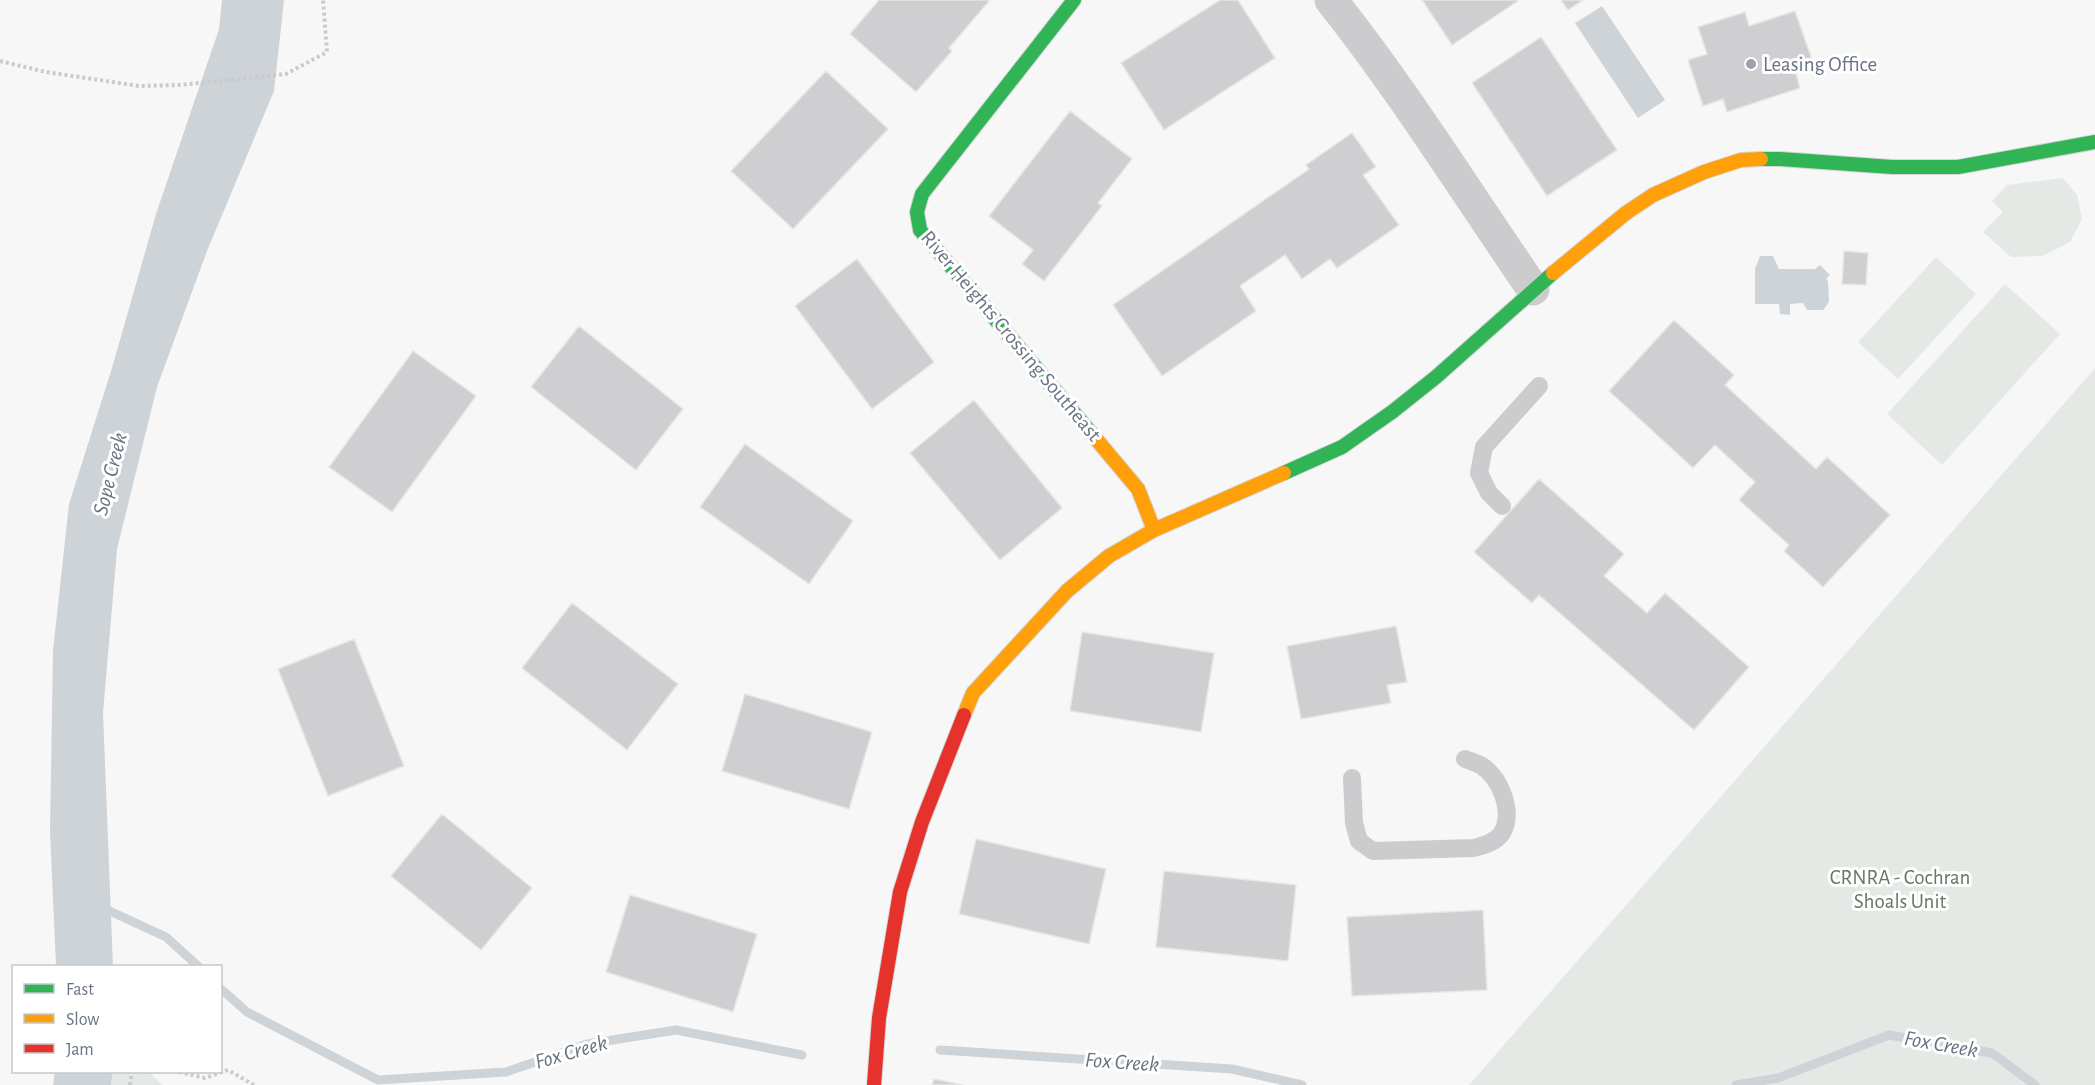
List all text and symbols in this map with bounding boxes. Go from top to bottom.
place label: Leasing Office [1763,54,1877,75]
marker: Leasing Office [1744,57,1758,71]
street label: River Heights Crossing Southeast [917,227,1105,446]
water label: Sope Creek [89,431,132,518]
park label: CRNRA - Cochran Shoals Unit [1830,867,1970,912]
legend [12,965,222,1073]
text: Fast [66,981,94,999]
text: Slow [66,1011,99,1029]
water label: Fox Creek [1902,1027,1980,1061]
water label: Fox Creek [532,1031,610,1073]
text: Jam [66,1041,94,1059]
water label: Fox Creek [1084,1048,1160,1076]

